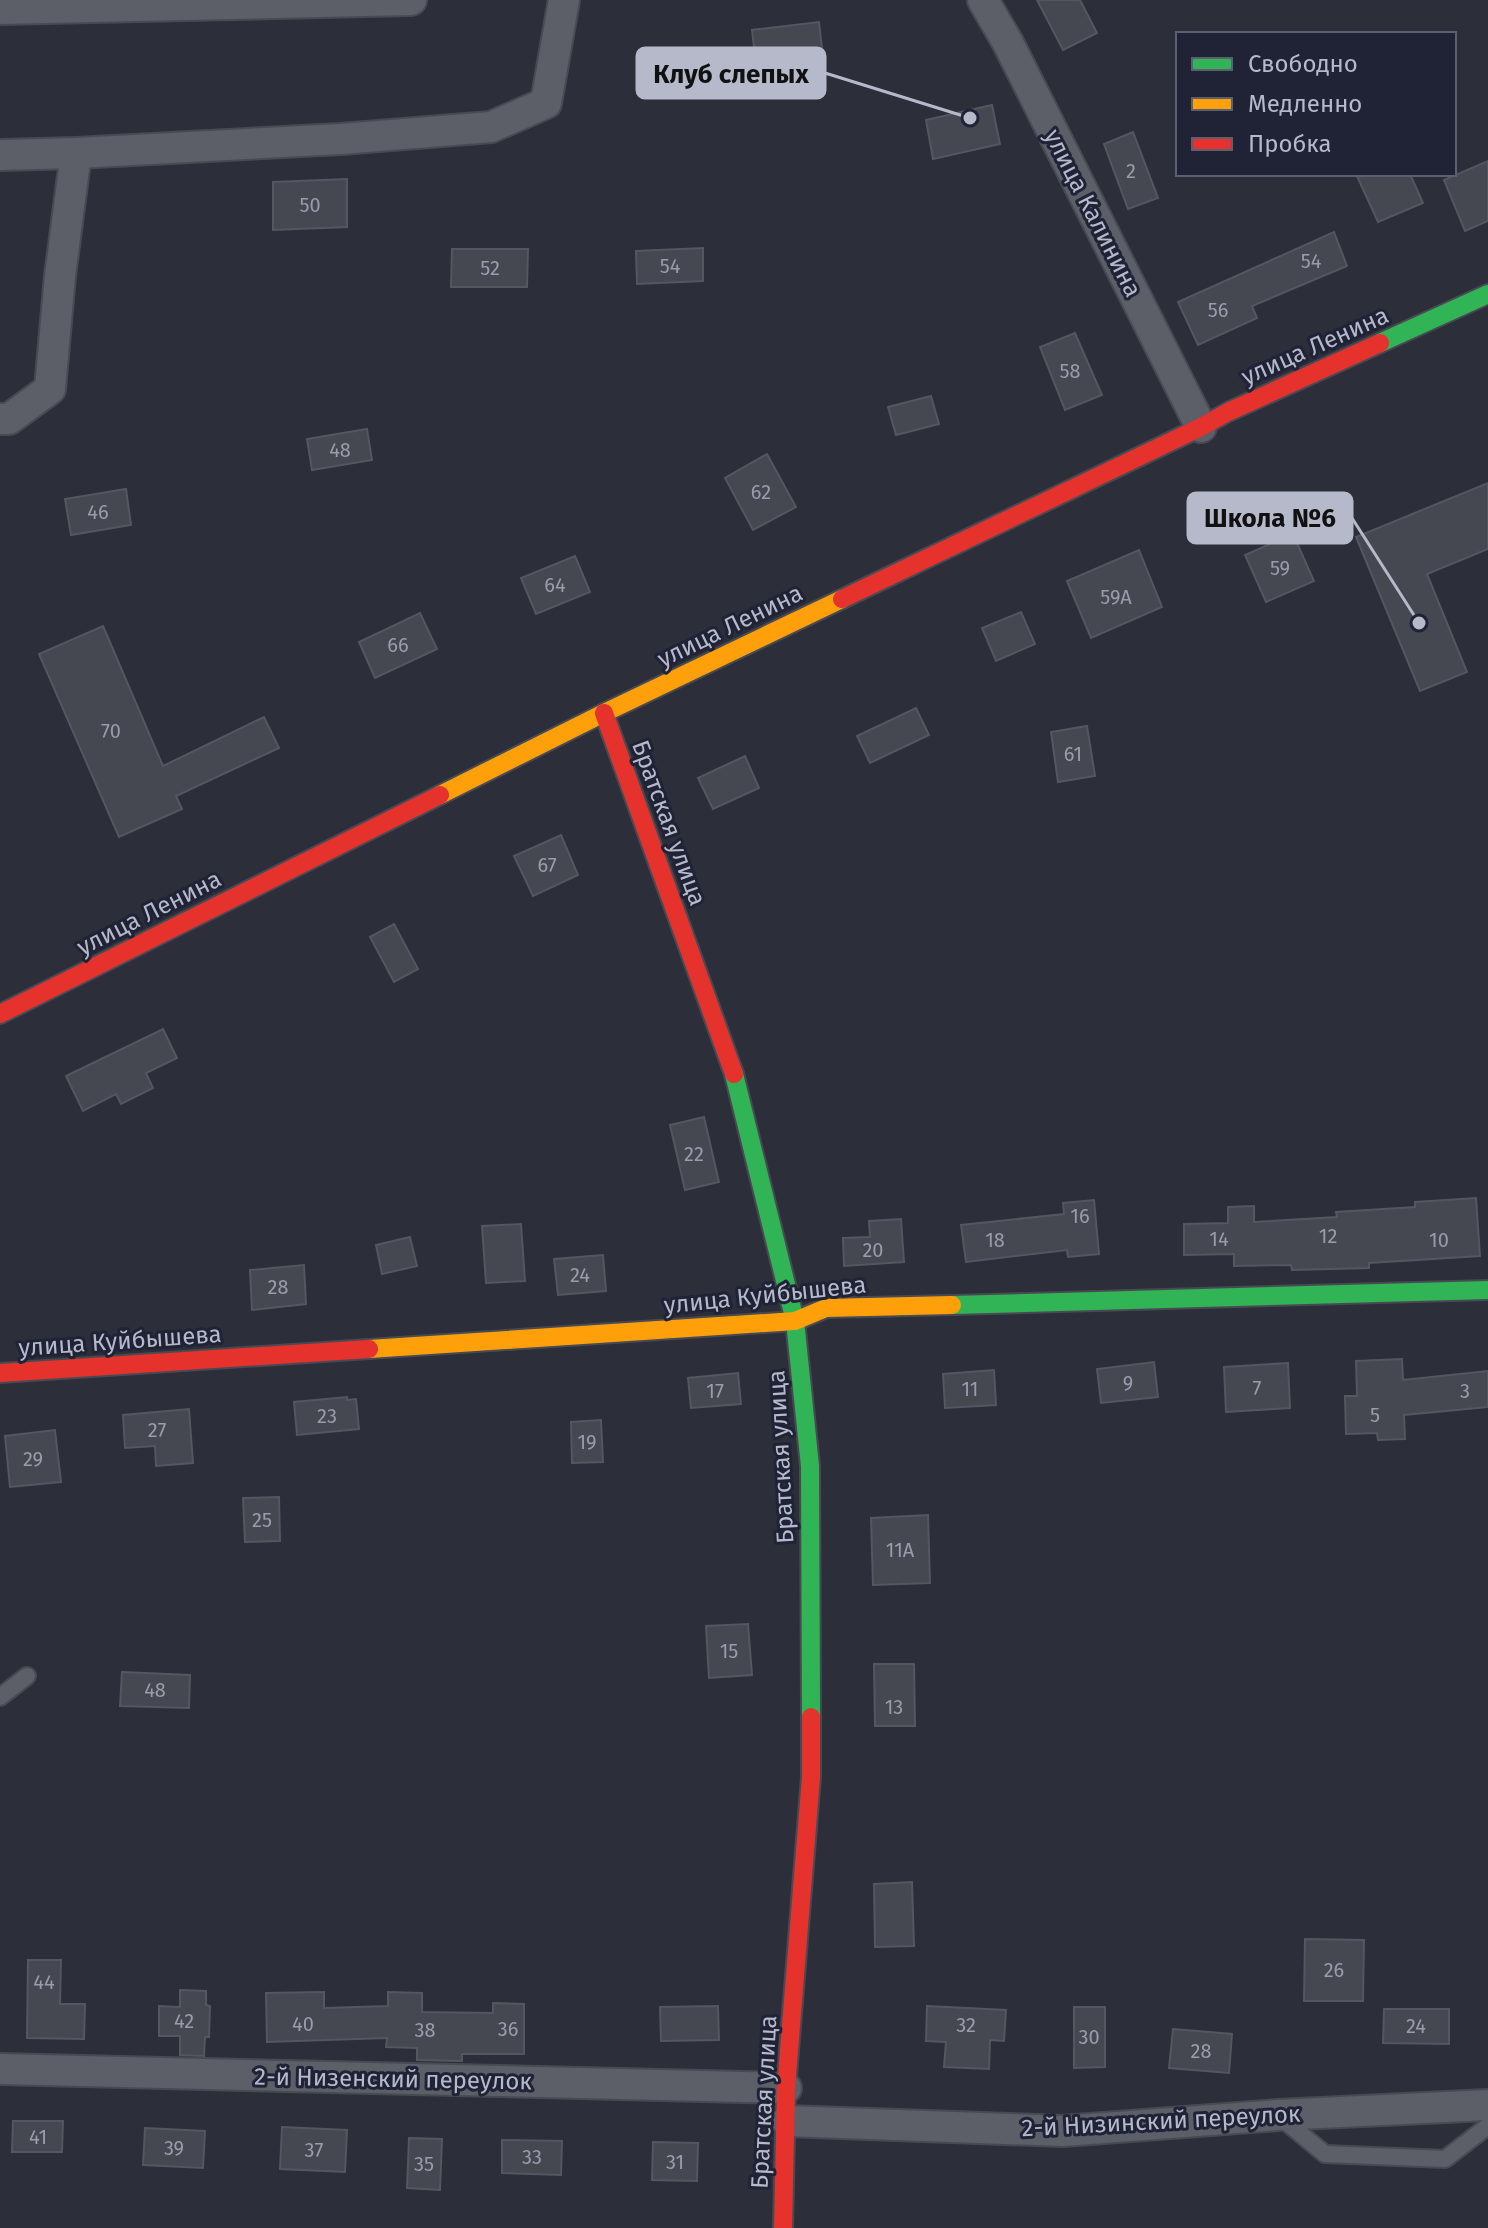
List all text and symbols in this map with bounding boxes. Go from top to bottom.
legend [1176,32,1456,176]
callout: Клуб слепых [637,48,825,98]
text: Свободно [1248,50,1358,78]
text: Клуб слепых [653,59,809,90]
text: Медленно [1248,90,1362,118]
street label: улица Калинина [1039,124,1147,302]
text: Пробка [1248,130,1332,158]
house number: 2 [1126,159,1136,183]
house number: 50 [299,193,321,217]
house number: 54 [1301,249,1322,273]
house number: 54 [660,254,681,278]
house number: 52 [480,256,500,280]
house number: 56 [1208,298,1228,322]
street label: улица Ленина [1237,301,1393,391]
house number: 58 [1059,359,1081,383]
house number: 48 [329,438,351,462]
house number: 62 [751,480,771,504]
callout: Школа №6 [1188,493,1352,543]
house number: 46 [87,500,109,524]
text: Школа №6 [1204,503,1336,534]
house number: 59 [1270,556,1290,580]
house number: 64 [544,573,566,597]
street label: улица Ленина [653,579,807,673]
house number: 59А [1100,585,1132,609]
house number: 66 [387,633,409,657]
house number: 70 [101,719,121,743]
street label: Братская улица [626,737,712,909]
house number: 61 [1064,742,1082,766]
house number: 67 [537,853,557,877]
street label: улица Ленина [72,865,226,961]
house number: 22 [684,1142,704,1166]
house number: 16 [1070,1204,1090,1228]
house number: 12 [1319,1224,1337,1248]
house number: 14 [1209,1227,1229,1251]
house number: 18 [985,1228,1005,1252]
house number: 10 [1429,1228,1449,1252]
house number: 20 [862,1238,884,1262]
house number: 24 [570,1263,590,1287]
street label: улица Куйбышева [662,1270,868,1320]
house number: 28 [268,1275,288,1299]
street label: улица Куйбышева [18,1320,222,1362]
street label: Братская улица [762,1369,800,1545]
house number: 9 [1123,1371,1133,1395]
house number: 7 [1253,1376,1262,1400]
house number: 11 [961,1377,979,1401]
house number: 17 [706,1379,724,1403]
house number: 3 [1460,1379,1470,1403]
house number: 5 [1370,1403,1380,1427]
house number: 23 [317,1404,337,1428]
house number: 27 [148,1418,166,1442]
house number: 19 [577,1430,597,1454]
house number: 29 [23,1447,43,1471]
house number: 25 [252,1508,272,1532]
house number: 11А [886,1538,915,1562]
house number: 15 [720,1639,738,1663]
house number: 48 [144,1678,166,1702]
house number: 13 [885,1695,903,1719]
house number: 26 [1324,1958,1344,1982]
house number: 44 [33,1970,55,1994]
house number: 42 [174,2009,194,2033]
house number: 40 [292,2012,314,2036]
house number: 32 [956,2013,976,2037]
street label: Братская улица [745,2014,783,2190]
house number: 24 [1406,2014,1426,2038]
house number: 36 [498,2017,518,2041]
house number: 38 [415,2018,436,2042]
house number: 30 [1078,2025,1100,2049]
house number: 28 [1191,2039,1211,2063]
street label: 2-й Низенский переулок [254,2063,533,2095]
street label: 2-й Низинский переулок [1021,2100,1302,2142]
house number: 41 [29,2125,47,2149]
house number: 39 [164,2136,184,2160]
house number: 37 [305,2138,323,2162]
house number: 33 [522,2145,542,2169]
house number: 31 [666,2150,684,2174]
house number: 35 [414,2152,434,2176]

